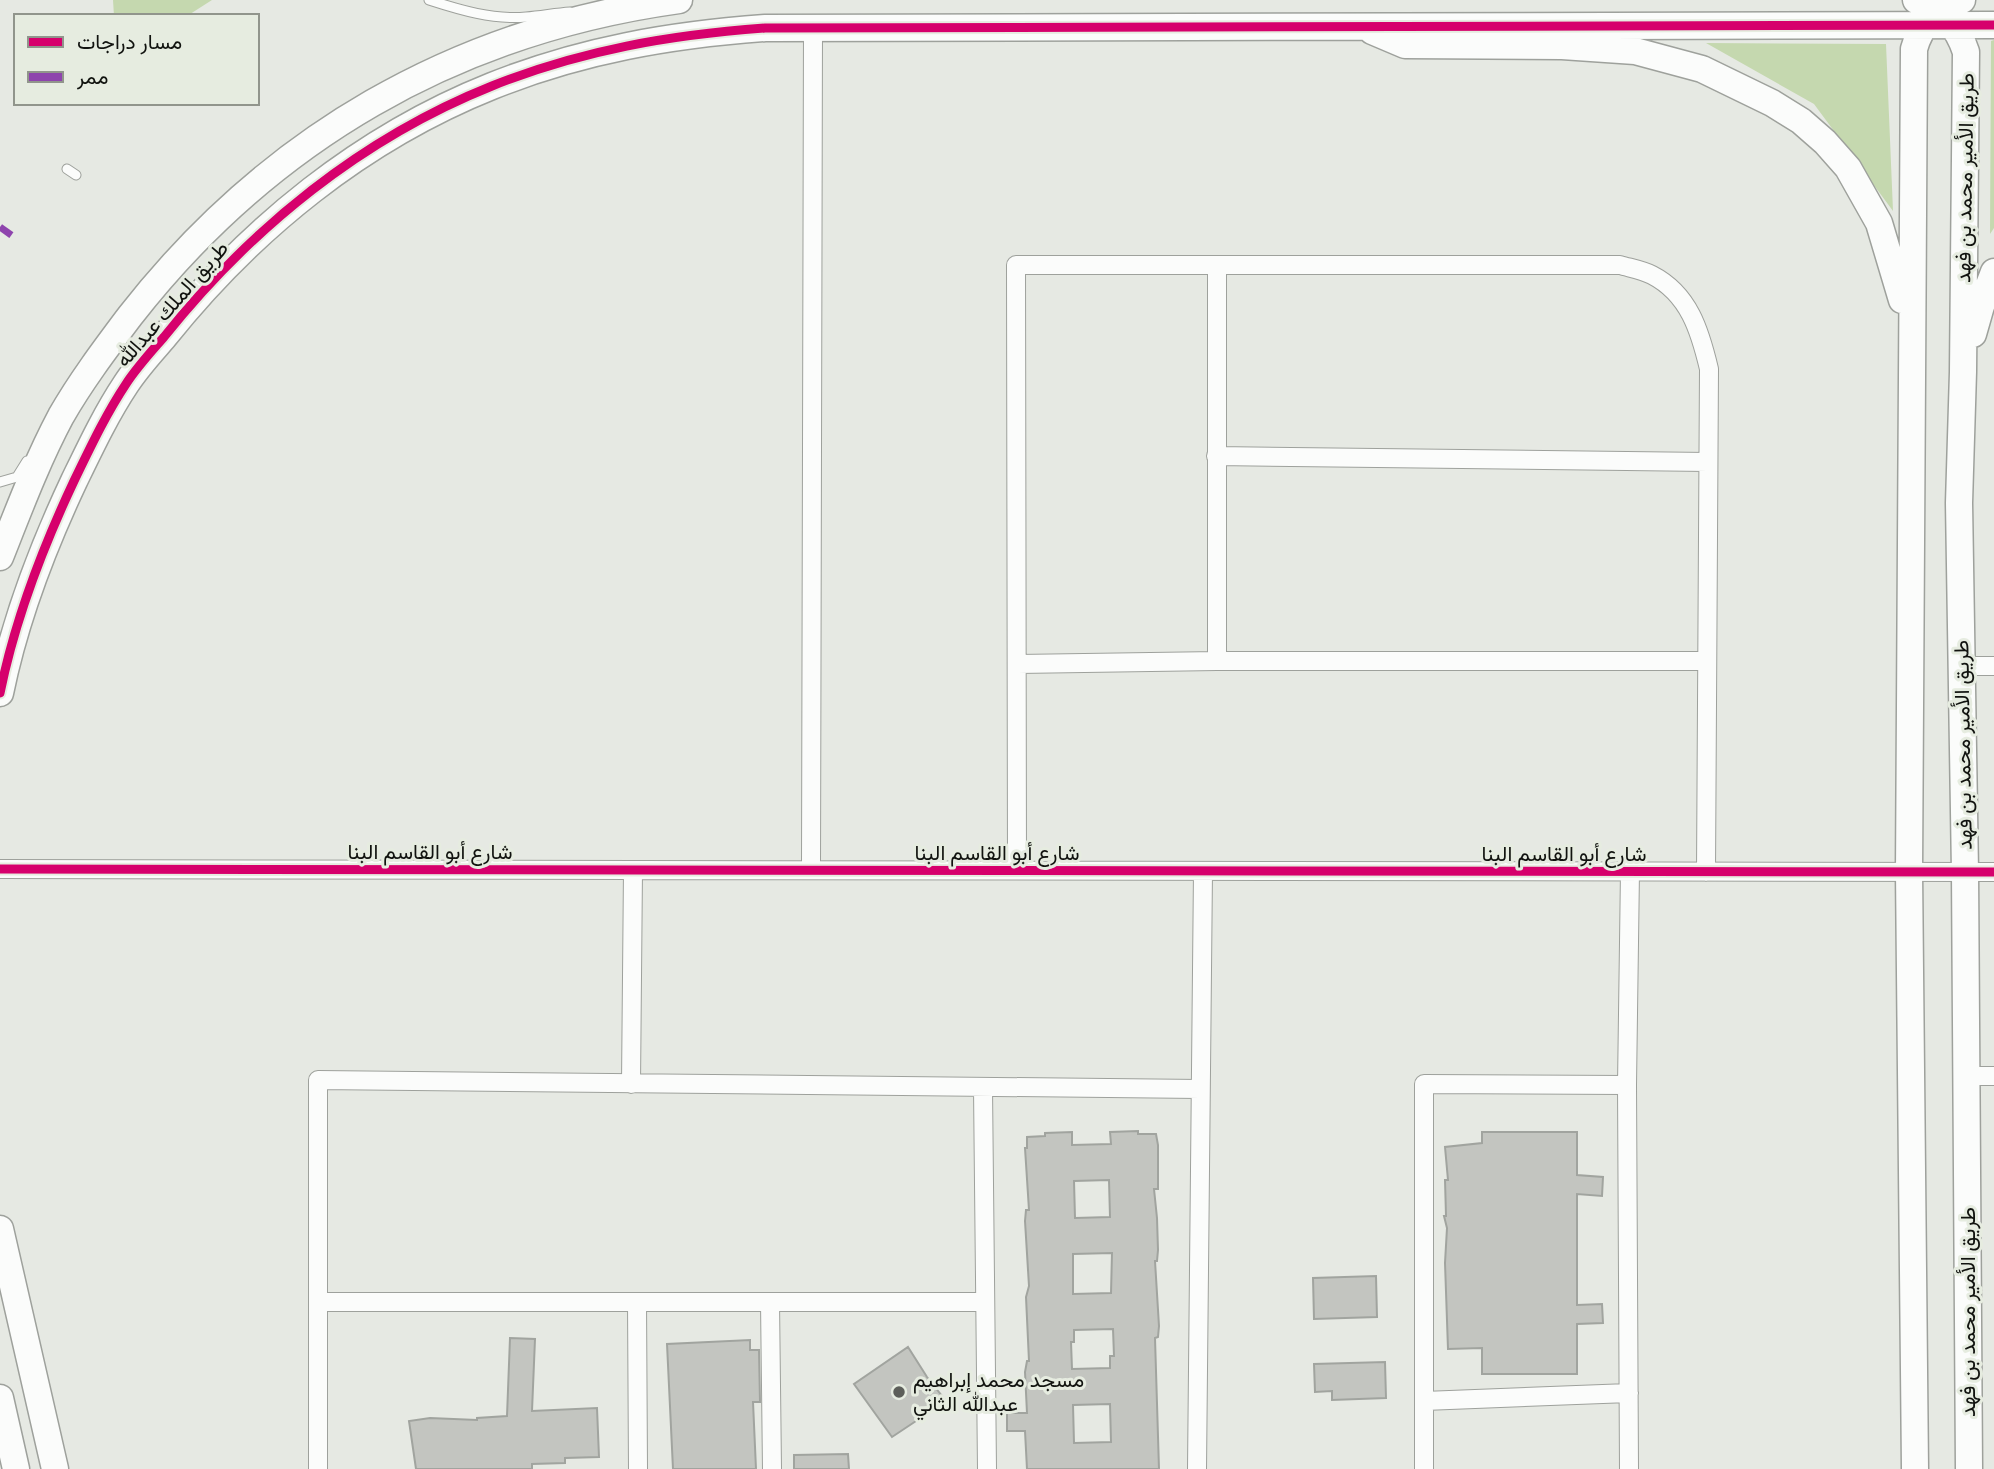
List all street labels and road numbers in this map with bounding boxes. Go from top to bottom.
street label: طريق الأمير محمد بن فهد [1950,73,1980,283]
street label: طريق الملك عبدالله [110,235,234,373]
street label: طريق الأمير محمد بن فهد [1948,640,1978,850]
street label: شارع أبو القاسم البنا [348,839,512,866]
street label: شارع أبو القاسم البنا [915,840,1079,867]
street label: شارع أبو القاسم البنا [1482,841,1646,868]
street label: طريق الأمير محمد بن فهد [1955,1207,1981,1417]

